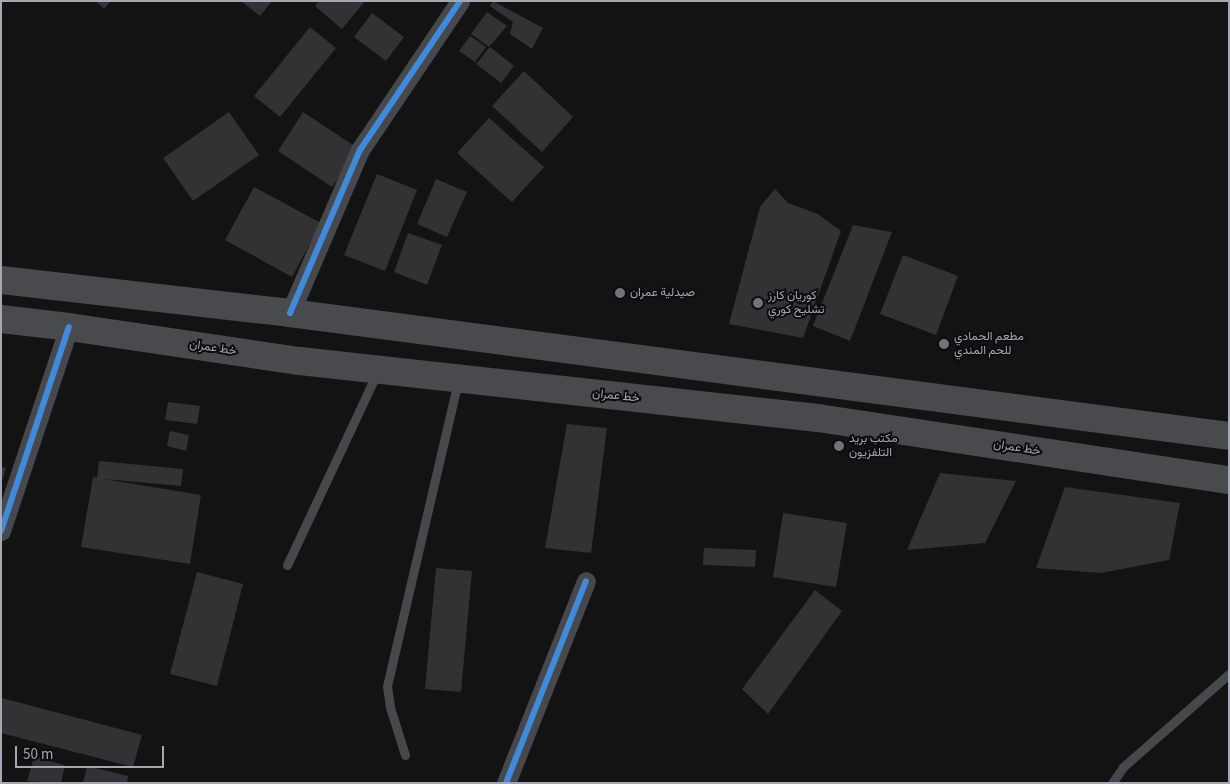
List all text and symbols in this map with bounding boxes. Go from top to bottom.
place label: صيدلية عمران [630,286,695,300]
marker: صيدلية عمران [614,287,626,299]
place label: كوريان كارز تشليح كوري [768,289,825,317]
marker: كوريان كارز تشليح كوري [752,297,764,309]
place label: مطعم الحمادي للحم المندي [954,330,1024,358]
street label: خط عمران [188,337,238,359]
marker: مطعم الحمادي للحم المندي [938,338,950,350]
street label: خط عمران [592,386,640,406]
place label: مكتب بريد التلفزيون [849,432,898,460]
street label: خط عمران [992,437,1042,459]
marker: مكتب بريد التلفزيون [833,440,845,452]
scale bar [18,736,166,768]
text: 50 m [23,744,53,765]

